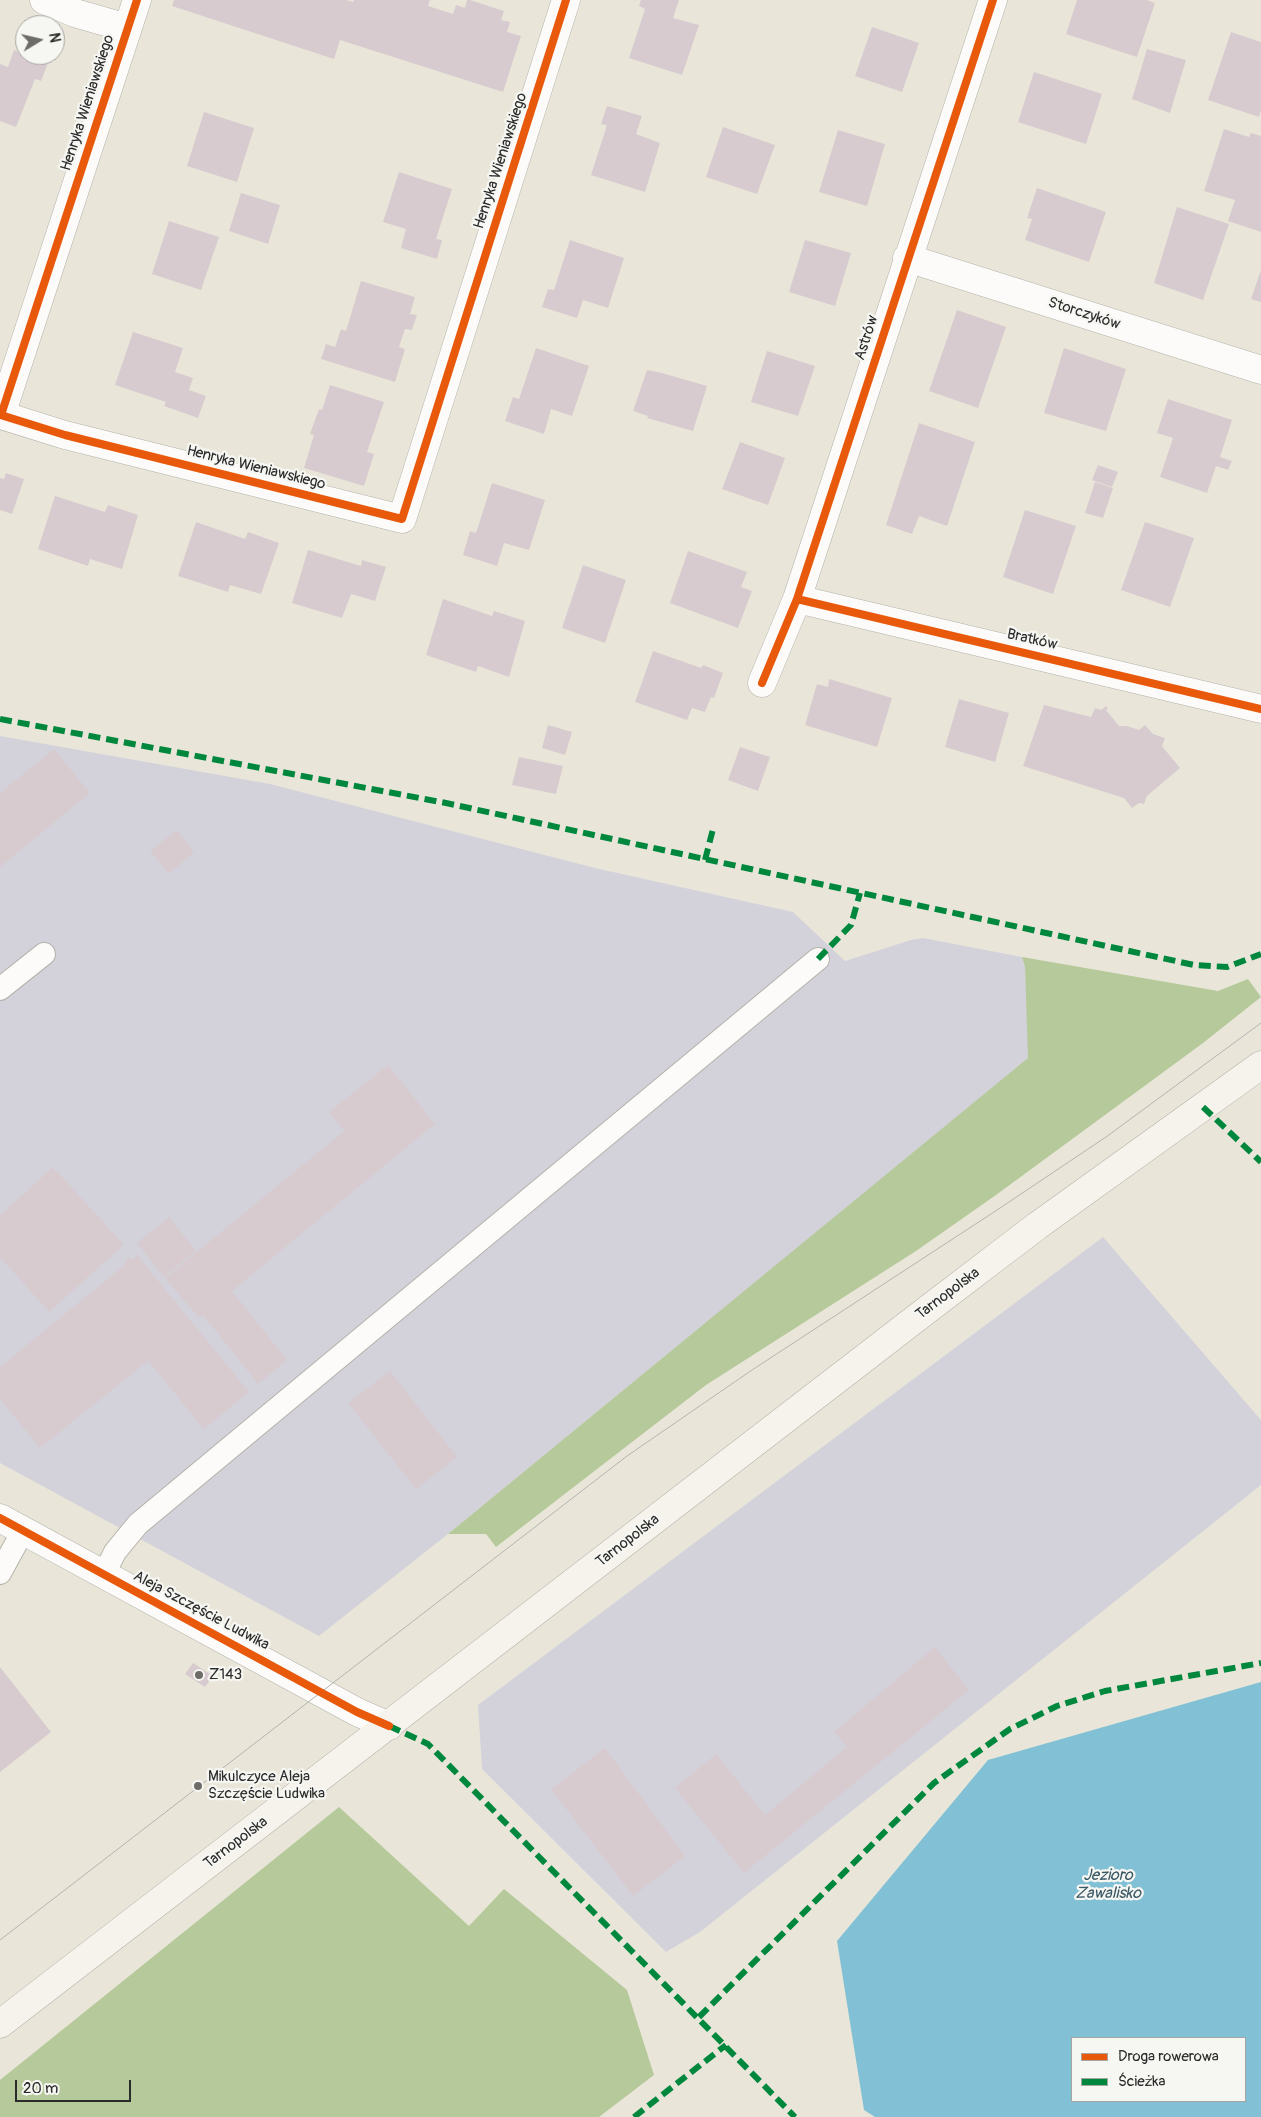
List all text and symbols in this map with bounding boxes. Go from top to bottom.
north arrow [15,15,65,65]
text: N [45,32,63,44]
street label: Henryka Wieniawskiego [57,33,119,173]
street label: Henryka Wieniawskiego [470,91,532,231]
street label: Storczyków [1046,294,1122,334]
street label: Astrów [851,313,883,363]
street label: Henryka Wieniawskiego [185,442,327,494]
street label: Bratków [1005,625,1059,655]
street label: Tarnopolska [912,1264,984,1324]
street label: Tarnopolska [593,1511,663,1571]
street label: Aleja Szczęście Ludwika [130,1568,272,1654]
place label: Z143 [209,1666,242,1684]
marker: Z143 [193,1669,205,1681]
place label: Mikulczyce Aleja Szczęście Ludwika [208,1768,325,1803]
marker: Mikulczyce Aleja Szczęście Ludwika [192,1780,204,1792]
street label: Tarnopolska [200,1813,272,1873]
water label: Jezioro Zawalisko [1075,1866,1141,1904]
legend [1071,2037,1246,2102]
text: Droga rowerowa [1118,2047,1219,2066]
scale bar [18,2070,134,2102]
text: Ścieżka [1118,2072,1166,2091]
text: 20 m [23,2079,58,2098]

